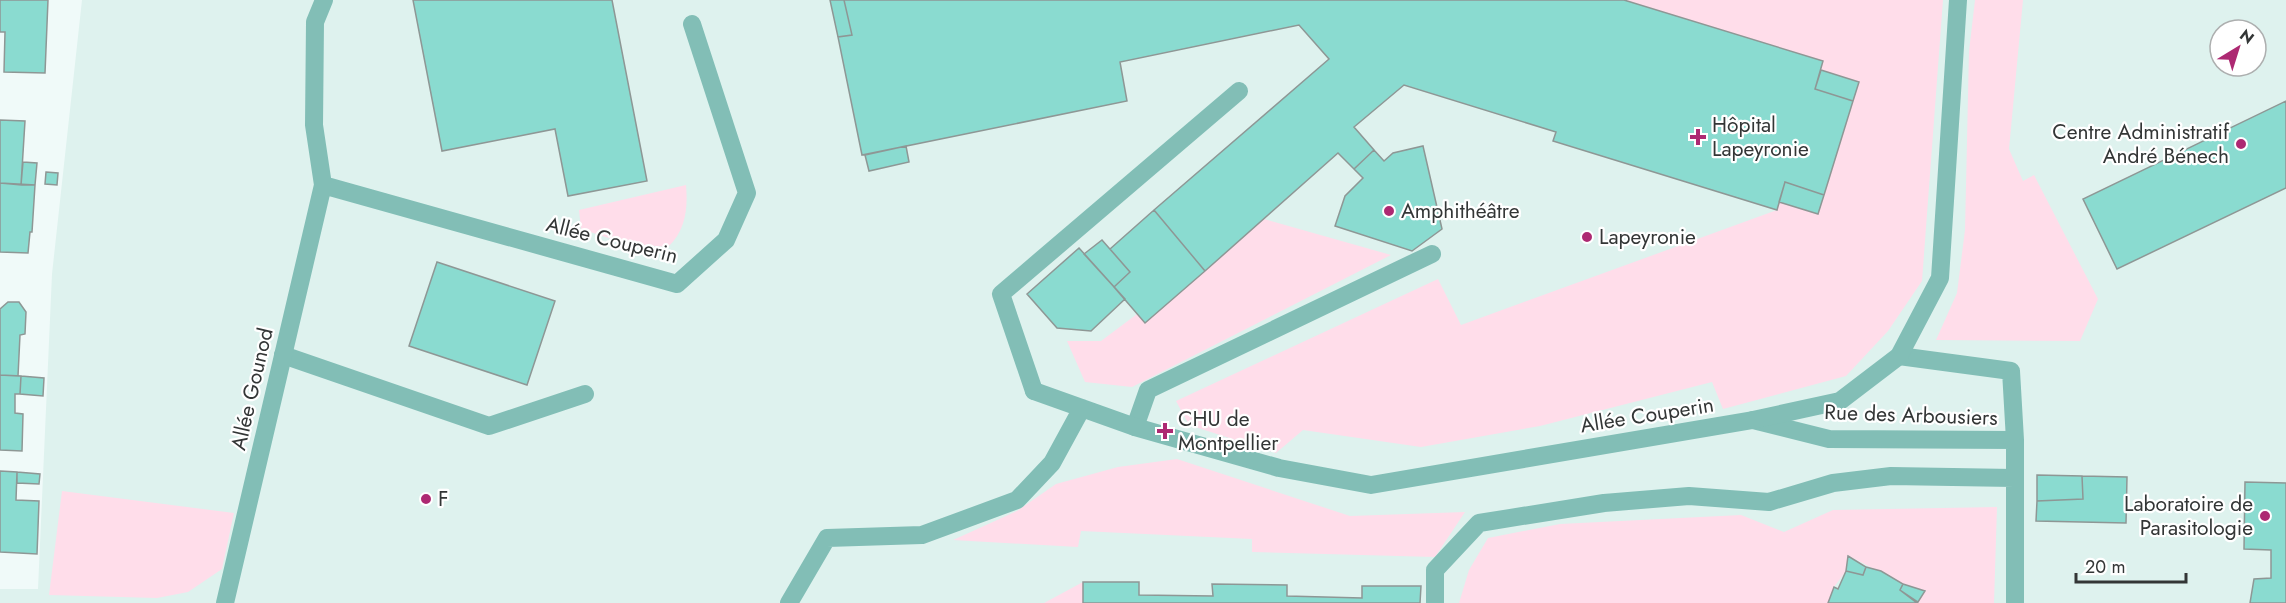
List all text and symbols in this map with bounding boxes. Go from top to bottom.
north arrow [2208,18,2268,78]
text: N [2235,24,2259,50]
place label: Hôpital Lapeyronie [1712,110,1809,164]
place label: Centre Administratif André Bénech [2052,117,2230,171]
marker: Hôpital Lapeyronie [1689,128,1707,146]
marker: Centre Administratif André Bénech [2234,137,2248,151]
place label: Amphithéâtre [1401,196,1520,226]
marker: Amphithéâtre [1382,204,1396,218]
street label: Allée Couperin [543,209,681,271]
place label: Lapeyronie [1599,222,1696,252]
marker: Lapeyronie [1580,230,1594,244]
street label: Allée Gounod [223,325,281,453]
street label: Allée Couperin [1578,390,1716,440]
street label: Rue des Arbousiers [1824,397,1998,433]
place label: CHU de Montpellier [1178,404,1279,458]
marker: CHU de Montpellier [1156,422,1174,440]
place label: F [438,484,449,514]
place label: Laboratoire de Parasitologie [2124,489,2253,543]
marker: F [419,492,433,506]
marker: Laboratoire de Parasitologie [2258,509,2272,523]
scale bar [2076,546,2186,584]
text: 20 m [2085,554,2125,580]

